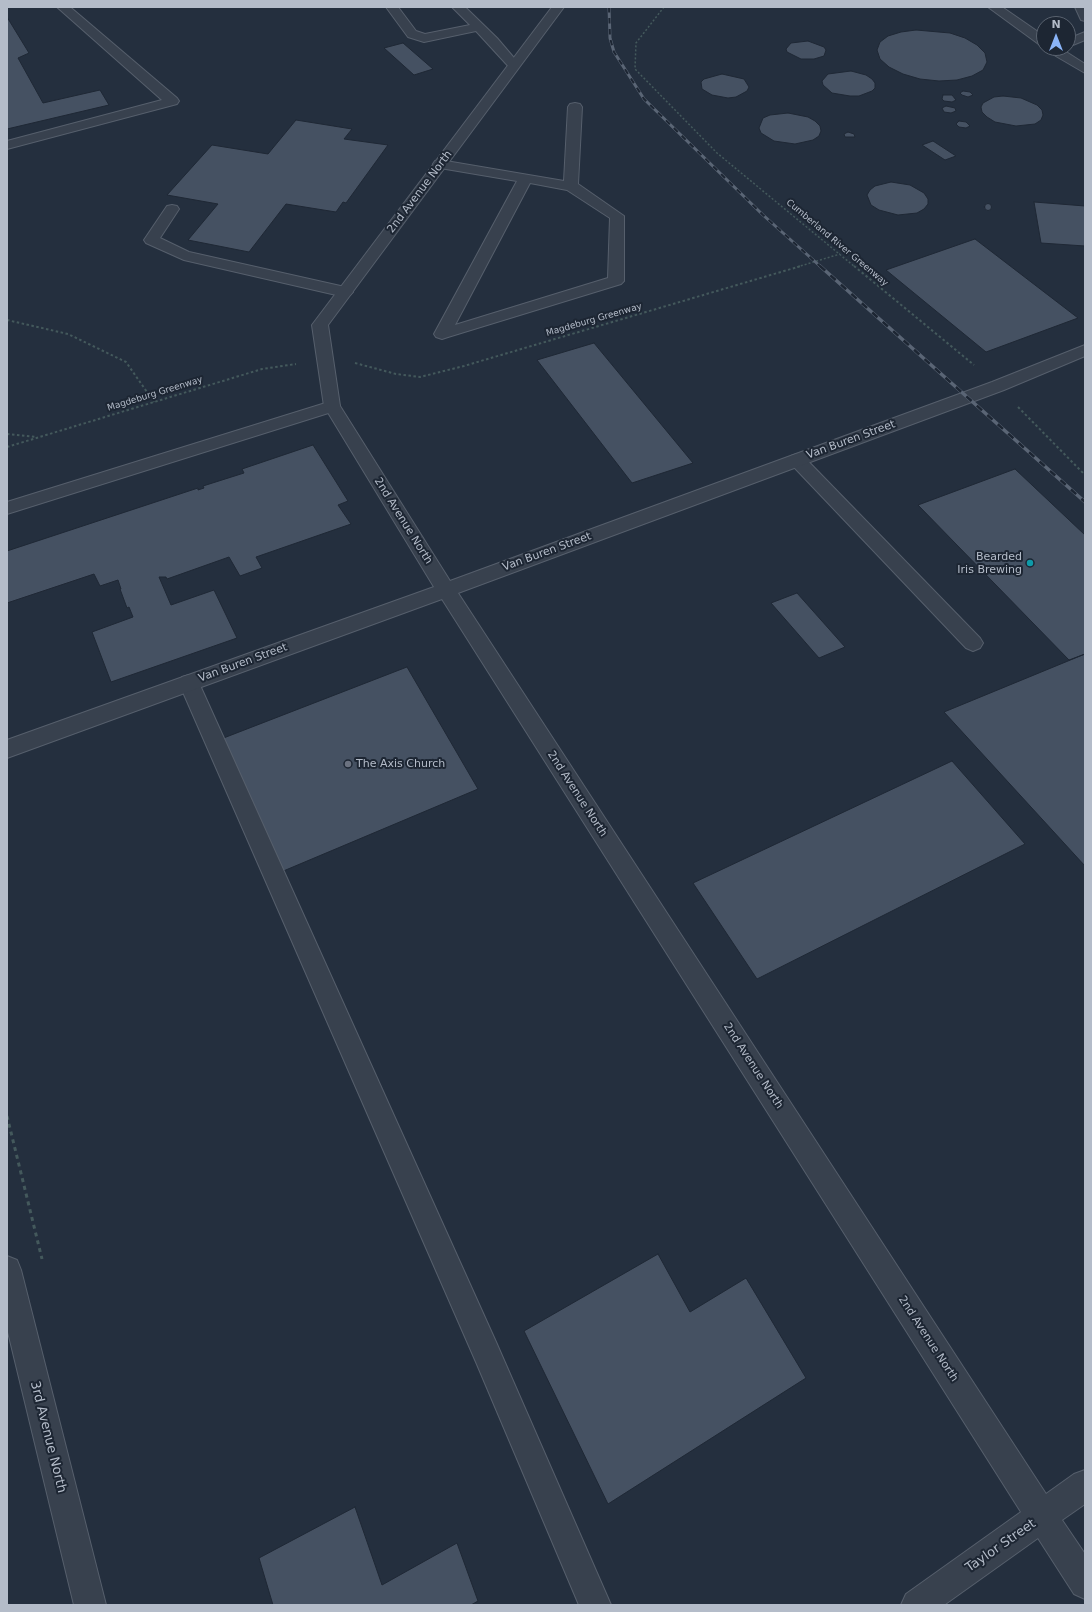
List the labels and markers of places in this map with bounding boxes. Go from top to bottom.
place label: Bearded Iris Brewing [957,550,1022,576]
marker: Bearded Iris Brewing [1025,558,1035,568]
place label: The Axis Church [356,757,445,771]
marker: The Axis Church [343,759,353,769]

